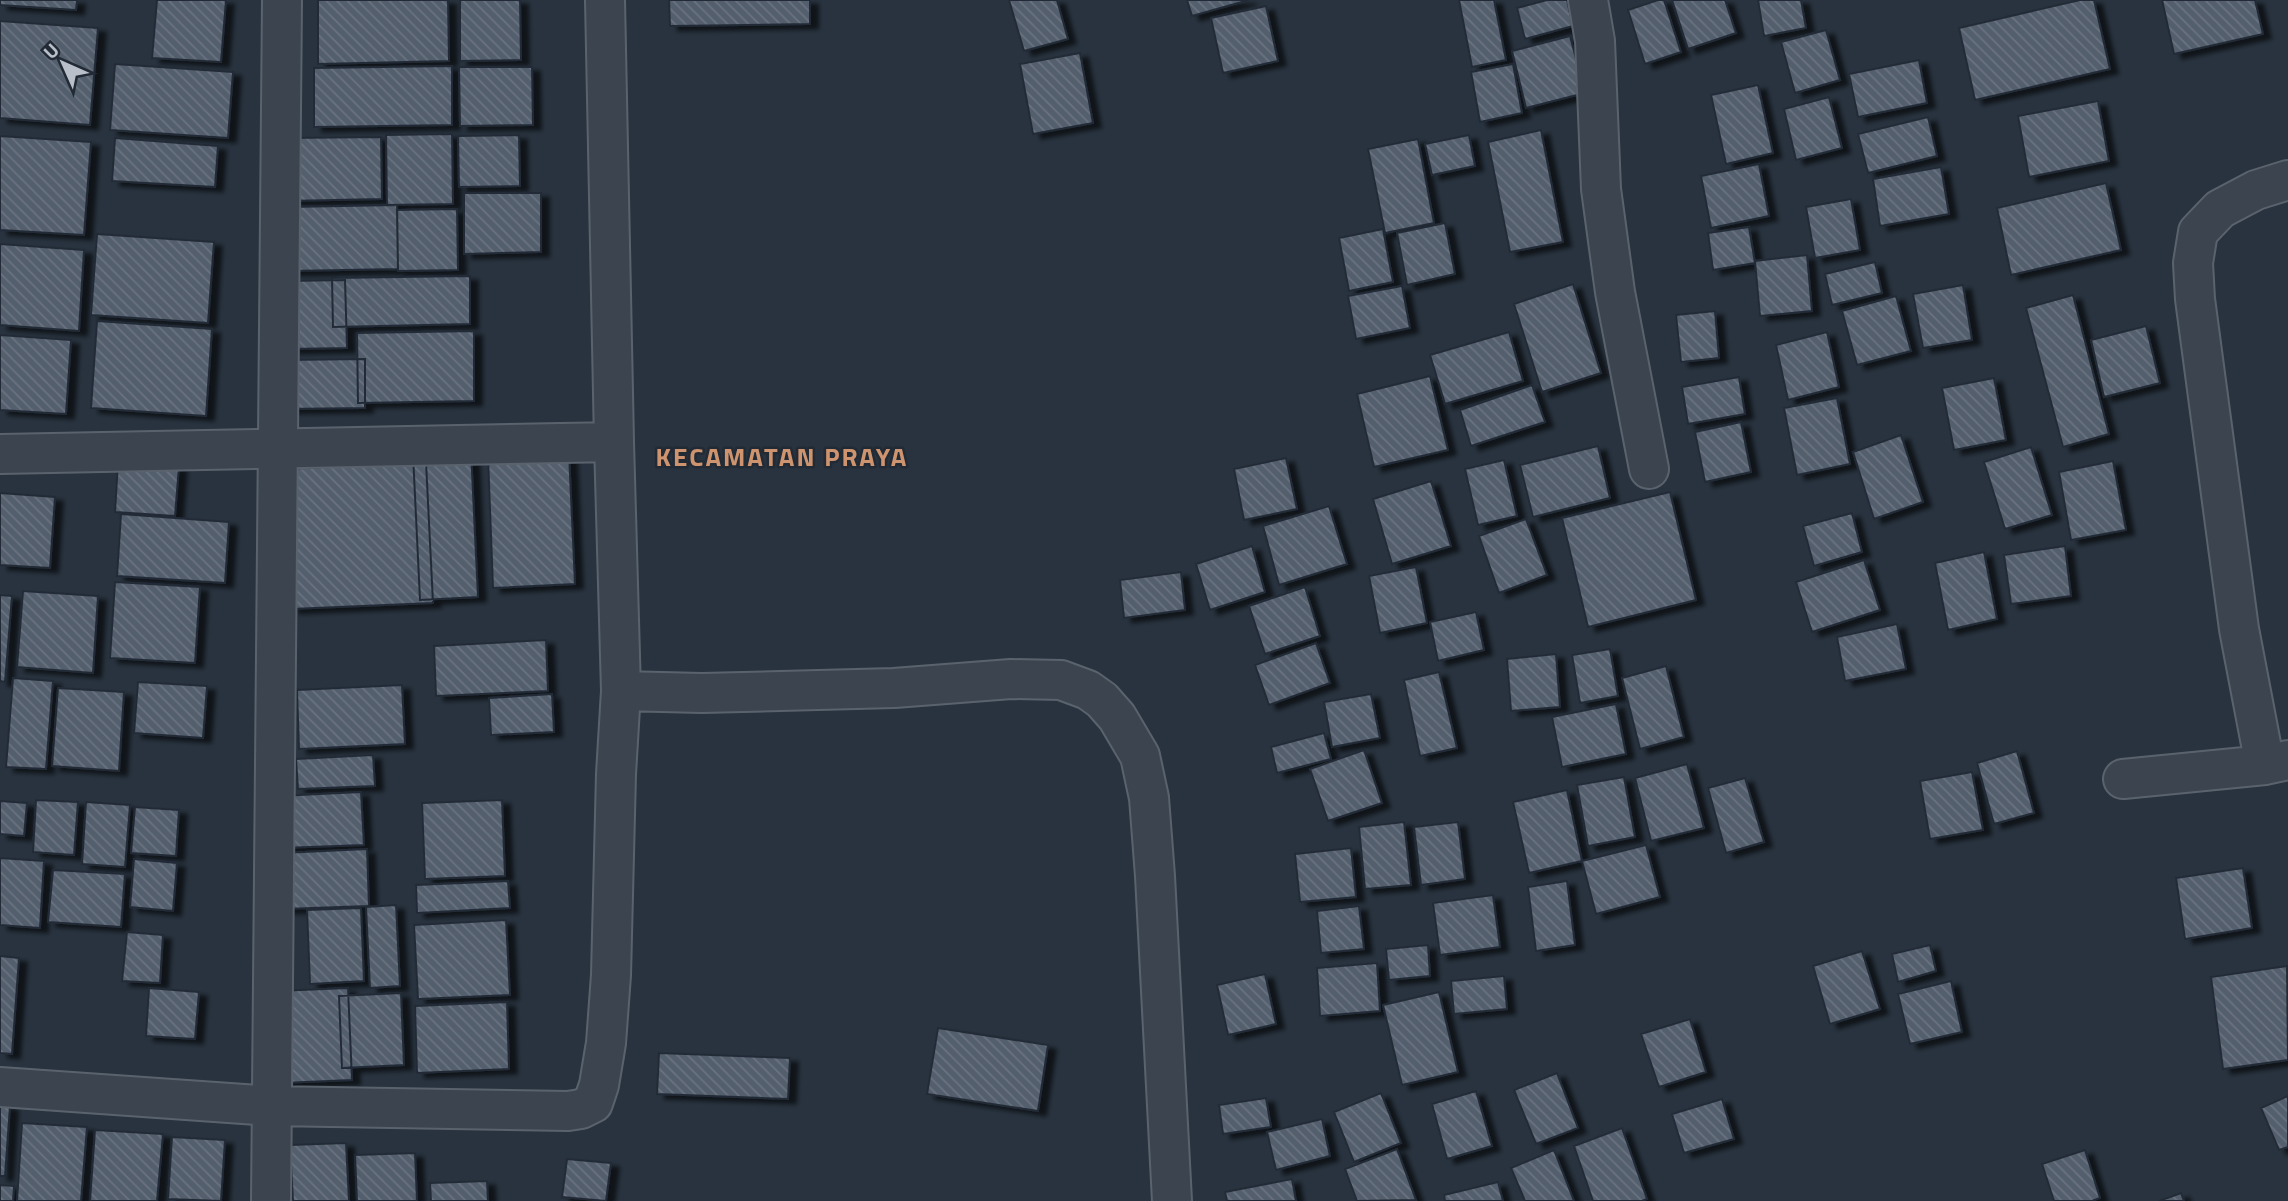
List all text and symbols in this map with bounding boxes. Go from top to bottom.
north arrow [28,28,98,98]
text: U [36,36,65,65]
district label: KECAMATAN PRAYA [656,437,908,476]

